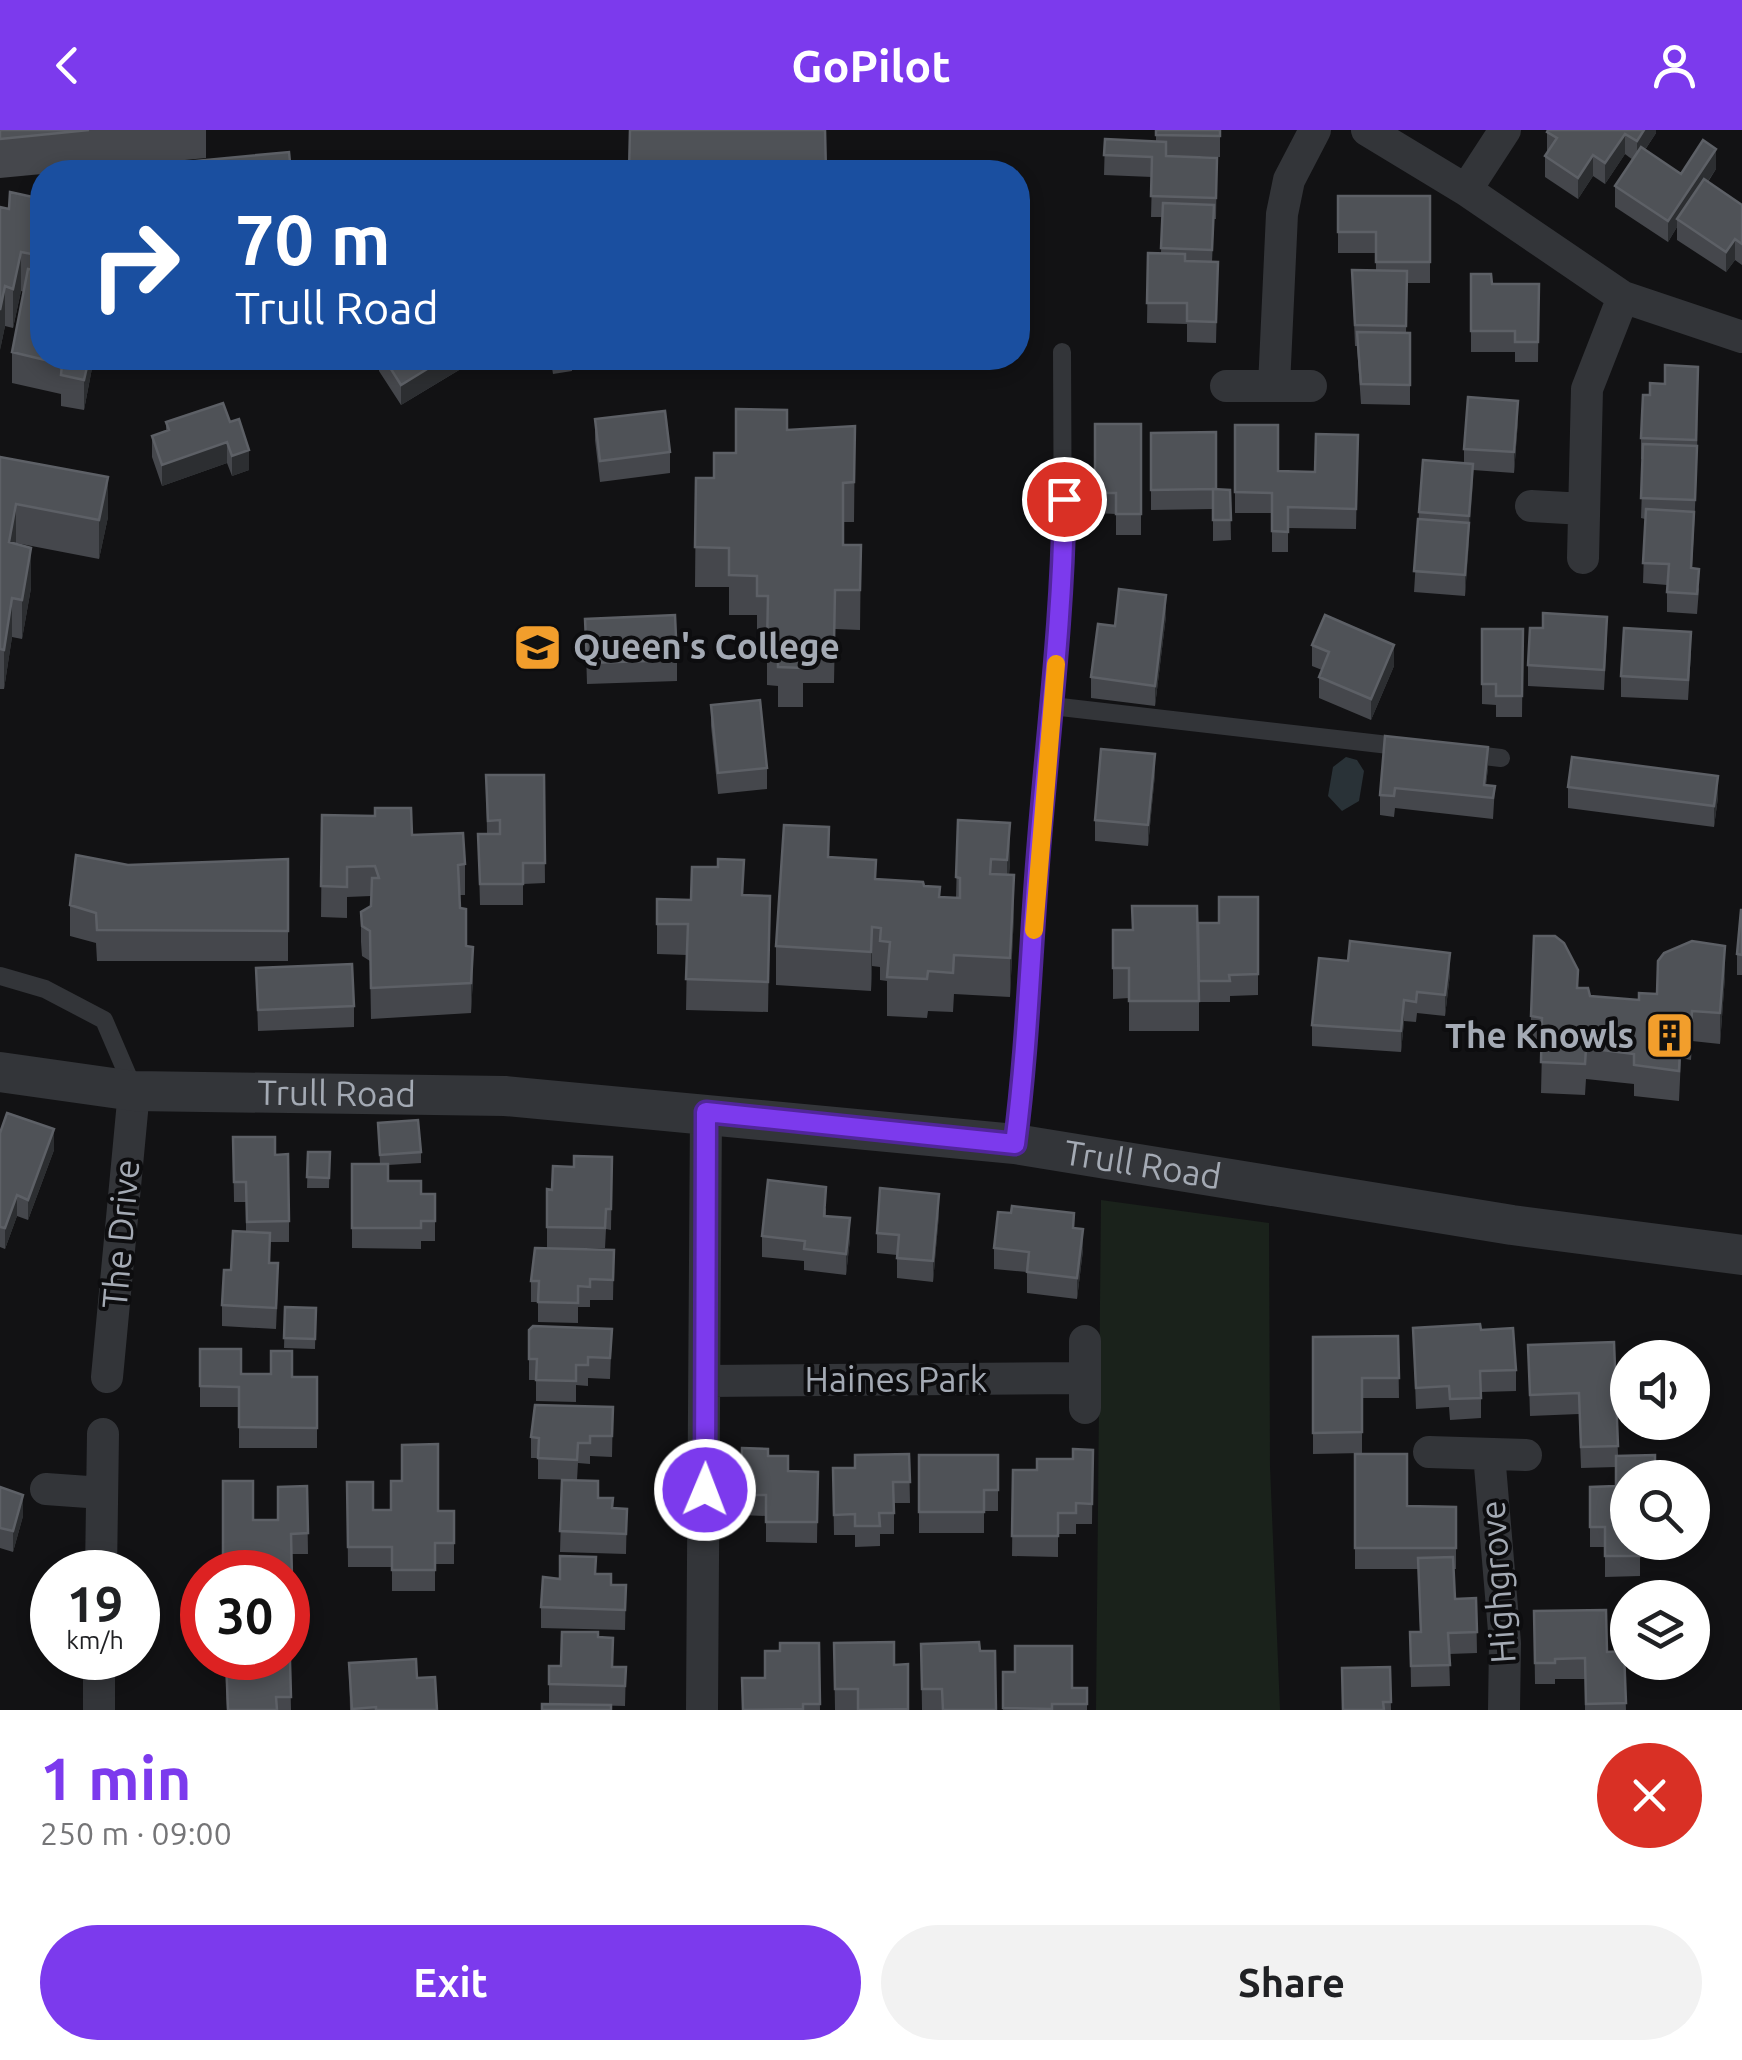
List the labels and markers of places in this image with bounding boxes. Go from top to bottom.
pin [1022,457,1107,542]
school or university icon: Queen's College [512,621,564,673]
place label: Queen's College [573,626,840,666]
building icon: The Knowls [1643,1010,1695,1062]
place label: The Knowls [1445,1015,1634,1055]

